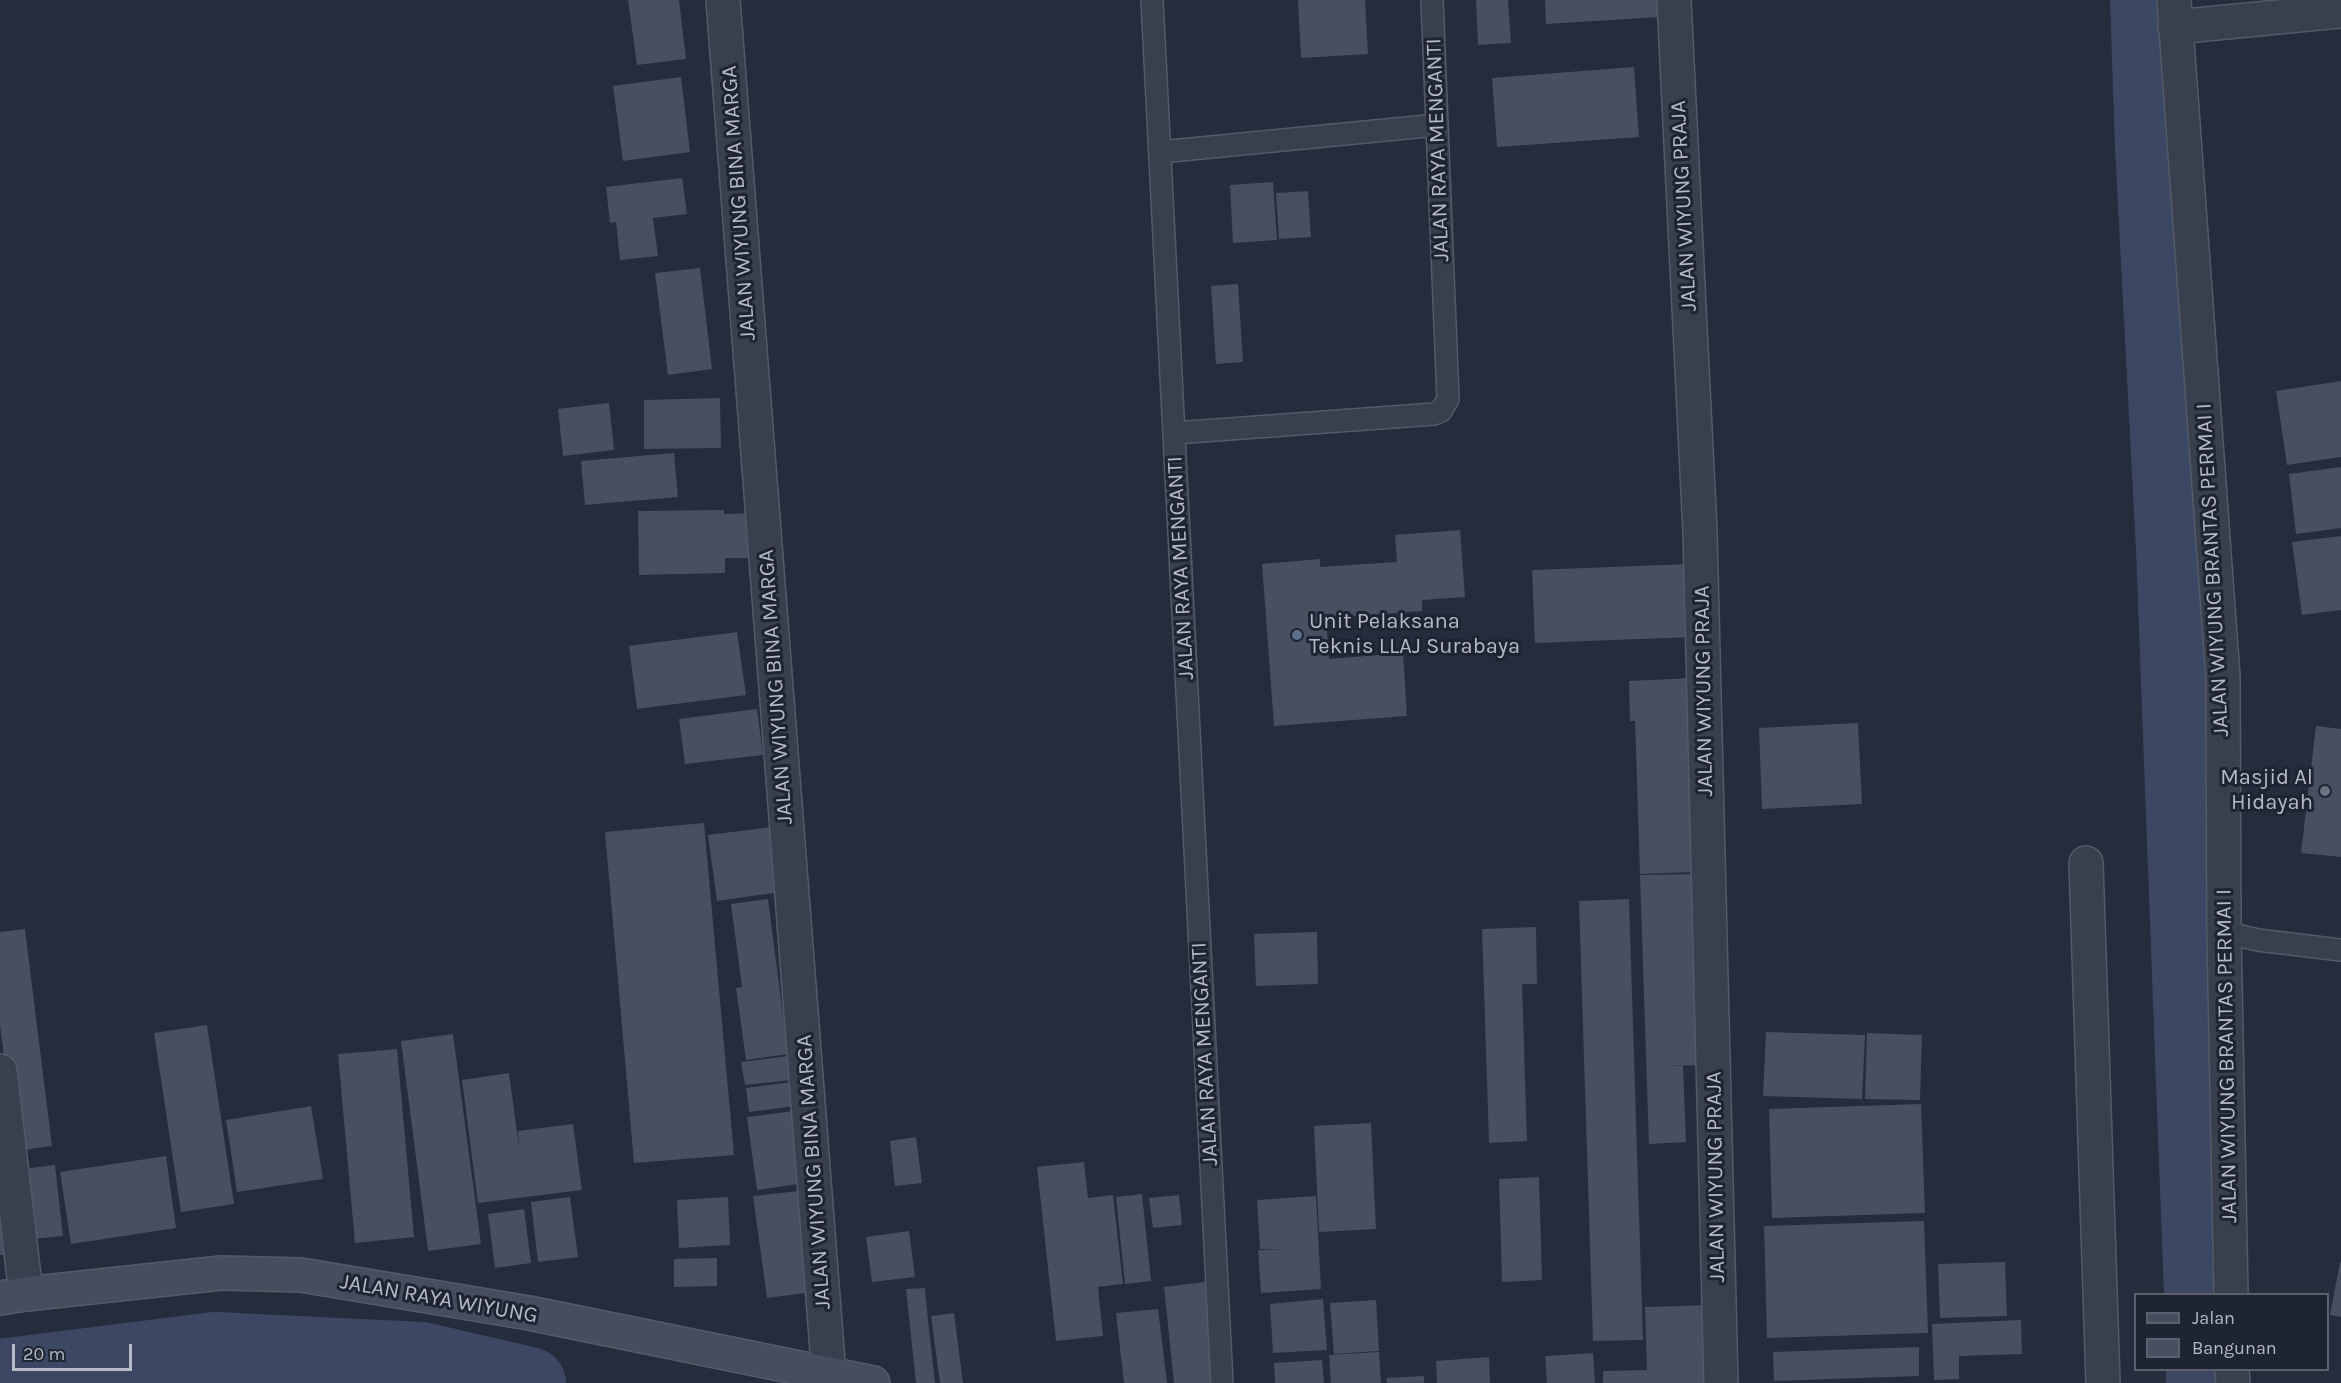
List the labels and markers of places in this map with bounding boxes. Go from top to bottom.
place label: Unit Pelaksana Teknis LLAJ Surabaya [1309,609,1520,660]
marker: Unit Pelaksana Teknis LLAJ Surabaya [1290,628,1304,642]
place label: Masjid Al Hidayah [2220,765,2313,816]
marker: Masjid Al Hidayah [2318,784,2332,798]

